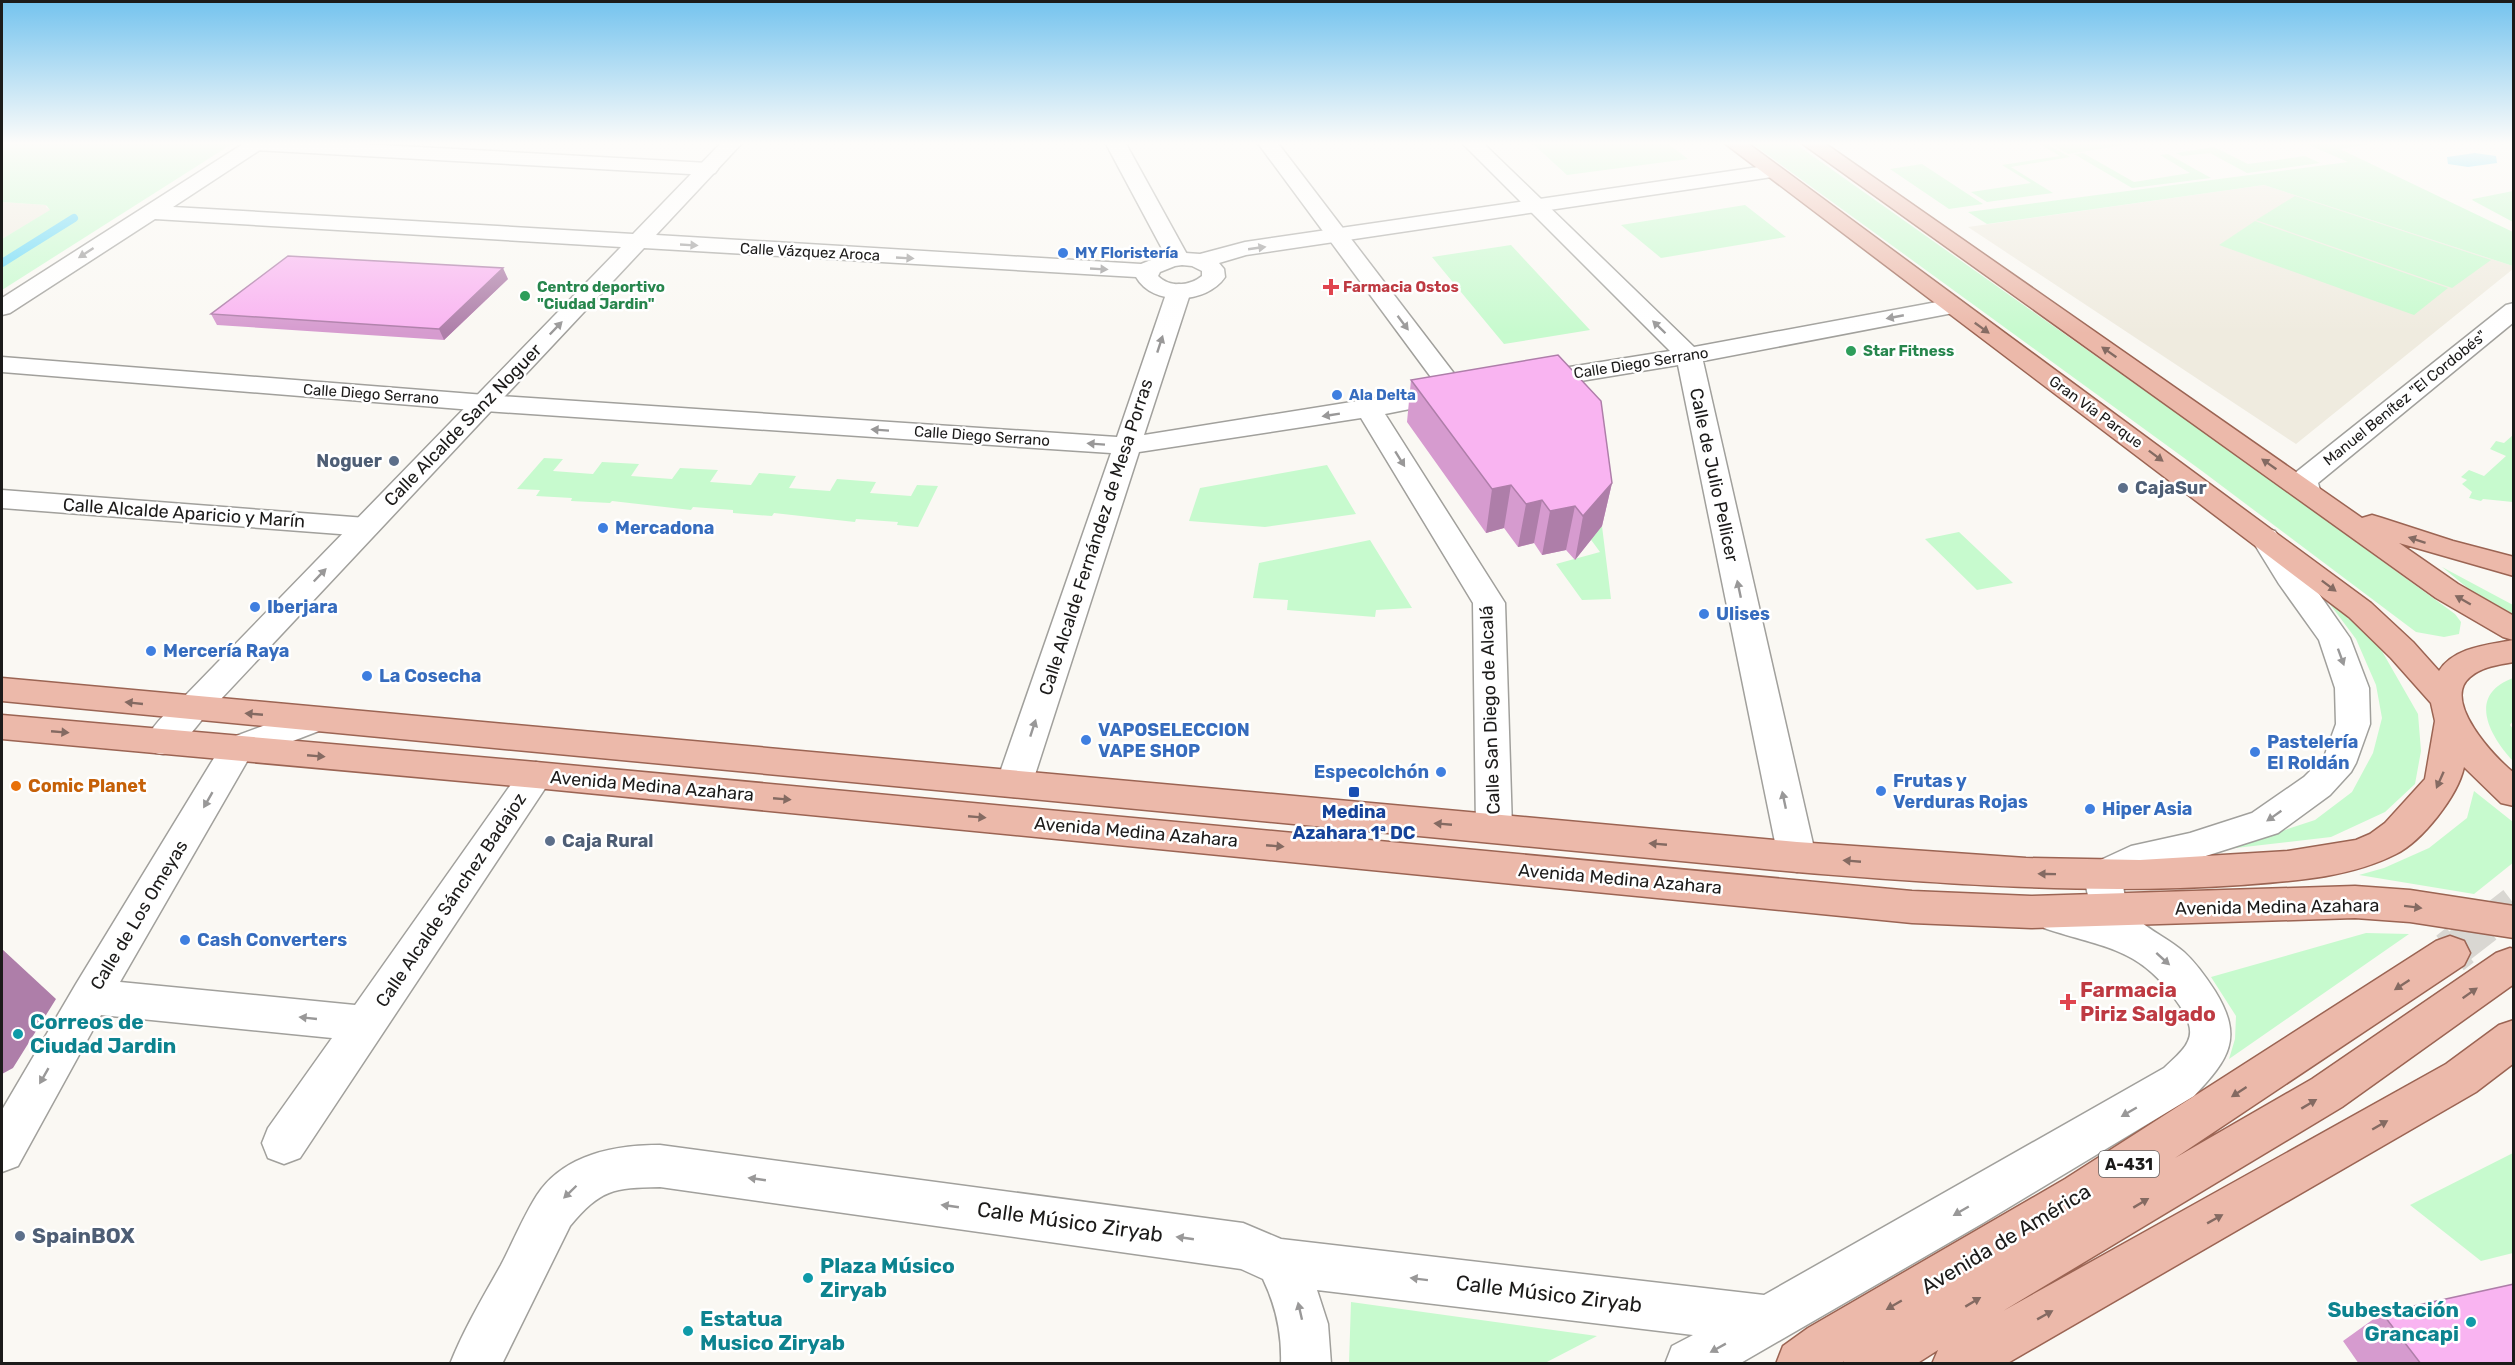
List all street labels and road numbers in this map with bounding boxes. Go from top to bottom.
street label: Calle Vázquez Aroca [740,239,880,265]
street label: Manuel Benítez "El Cordobés" [2320,327,2490,469]
street label: Calle Alcalde Sanz Noguer [380,339,547,511]
street label: Calle Diego Serrano [1572,343,1710,383]
street label: Gran Vía Parque [2046,372,2146,452]
street label: Calle Alcalde Fernández de Mesa Porras [1034,376,1158,698]
street label: Calle Diego Serrano [302,380,440,408]
street label: Calle de Julio Pellicer [1685,386,1743,564]
street label: Calle Diego Serrano [913,422,1051,450]
street label: Calle Alcalde Aparicio y Marín [62,494,306,532]
street label: Calle San Diego de Alcalá [1475,605,1505,815]
street label: Avenida Medina Azahara [549,766,755,806]
street label: Calle Alcalde Sánchez Badajoz [371,789,531,1011]
street label: Avenida Medina Azahara [1033,812,1239,852]
street label: Calle de Los Omeyas [86,836,192,994]
street label: Avenida Medina Azahara [1517,859,1723,899]
street label: Avenida Medina Azahara [2175,894,2379,920]
road number: A-431 [2099,1151,2159,1177]
street label: Avenida de América [1917,1178,2095,1299]
street label: Calle Músico Ziryab [975,1196,1165,1247]
street label: Calle Músico Ziryab [1454,1270,1644,1317]

